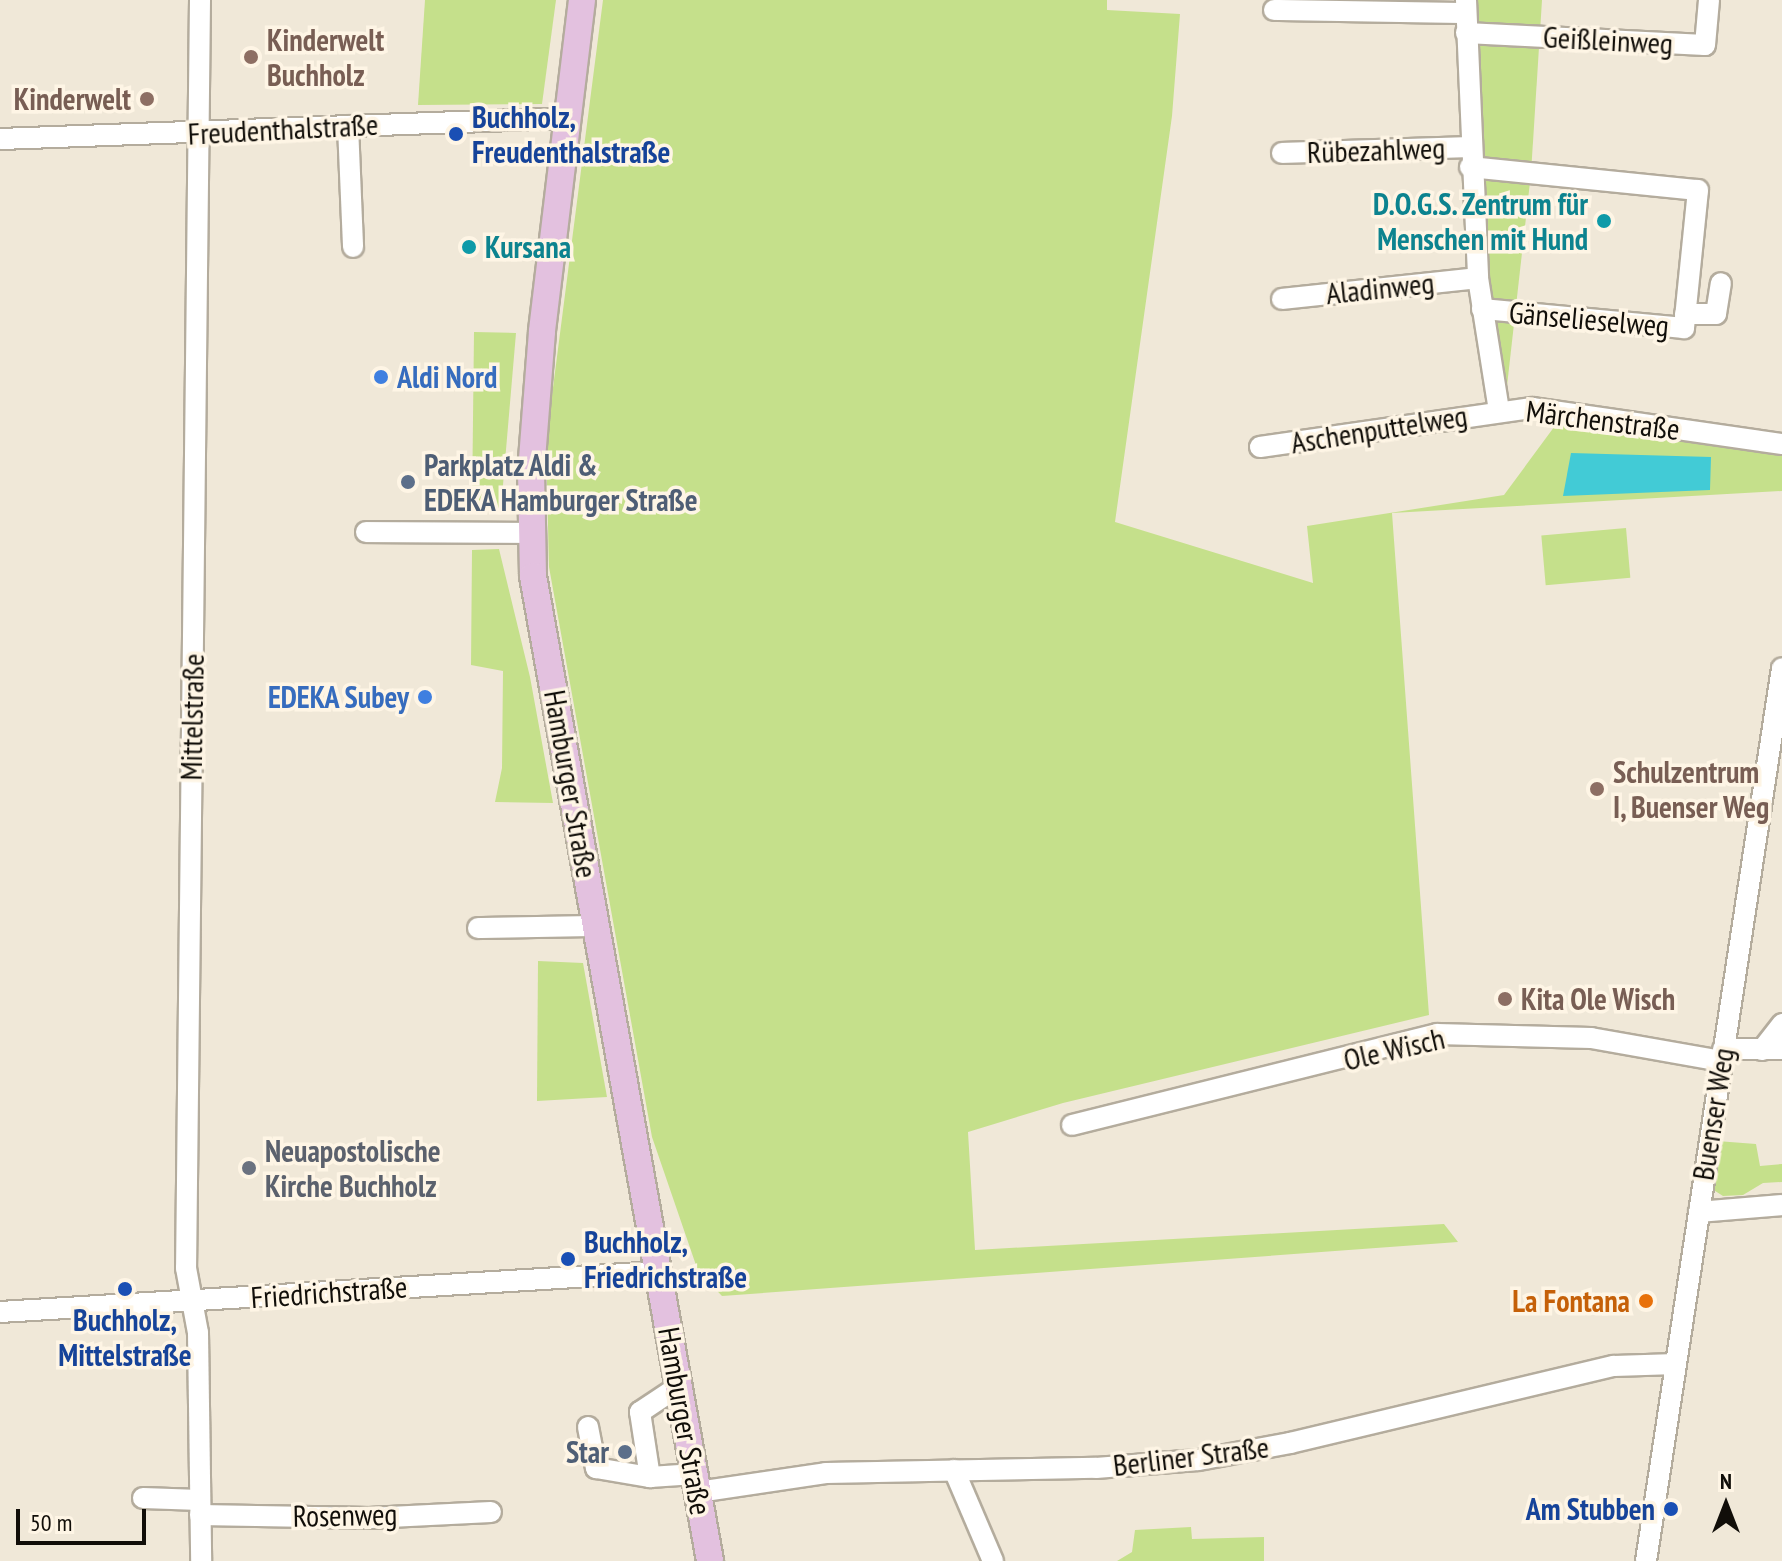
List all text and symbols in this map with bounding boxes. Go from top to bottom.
street label: Geißleinweg [1542,19,1674,61]
place label: Kinderwelt Buchholz [267,22,384,92]
marker: Kinderwelt Buchholz [242,48,260,66]
place label: Kinderwelt [14,81,131,117]
marker: Kinderwelt [138,90,156,108]
place label: Buchholz, Freudenthalstraße [472,99,670,170]
street label: Freudenthalstraße [187,106,379,152]
marker: Buchholz, Freudenthalstraße [447,125,465,143]
street label: Rübezahlweg [1306,130,1446,170]
place label: D.O.G.S. Zentrum für Menschen mit Hund [1371,186,1588,256]
marker: D.O.G.S. Zentrum für Menschen mit Hund [1595,212,1613,230]
place label: Kursana [485,229,571,265]
marker: Kursana [460,238,478,256]
street label: Aladinweg [1324,264,1436,312]
street label: Gänselieselweg [1508,294,1670,344]
place label: Aldi Nord [397,359,497,395]
marker: Aldi Nord [372,368,390,386]
street label: Märchenstraße [1524,393,1682,447]
street label: Aschenputtelweg [1288,397,1470,461]
place label: Parkplatz Aldi & EDEKA Hamburger Straße [424,447,699,518]
marker: Parkplatz Aldi & EDEKA Hamburger Straße [399,473,417,491]
street label: Mittelstraße [173,653,211,781]
place label: EDEKA Subey [267,679,409,715]
street label: Hamburger Straße [537,687,605,881]
marker: EDEKA Subey [416,688,434,706]
place label: Schulzentrum I, Buenser Weg [1613,754,1772,824]
marker: Schulzentrum I, Buenser Weg [1588,780,1606,798]
place label: Kita Ole Wisch [1521,981,1676,1017]
marker: Kita Ole Wisch [1496,990,1514,1008]
street label: Ole Wisch [1340,1020,1448,1078]
street label: Buenser Weg [1685,1045,1741,1183]
place label: Neuapostolische Kirche Buchholz [265,1133,440,1204]
marker: Neuapostolische Kirche Buchholz [240,1159,258,1177]
place label: Buchholz, Friedrichstraße [584,1224,747,1294]
marker: Buchholz, Friedrichstraße [559,1250,577,1268]
street label: Friedrichstraße [250,1269,408,1315]
marker: Buchholz, Mittelstraße [116,1280,134,1298]
place label: La Fontana [1512,1283,1630,1319]
marker: La Fontana [1637,1292,1655,1310]
place label: Buchholz, Mittelstraße [58,1302,192,1372]
street label: Hamburger Straße [651,1324,719,1518]
street label: Berliner Straße [1111,1429,1271,1483]
place label: Star [566,1434,609,1470]
marker: Star [616,1443,634,1461]
north arrow [1686,1465,1766,1545]
text: N [1720,1467,1732,1495]
place label: Am Stubben [1526,1491,1655,1527]
scale bar [20,1493,150,1543]
street label: Rosenweg [292,1496,398,1534]
marker: Am Stubben [1662,1500,1680,1518]
text: 50 m [30,1507,72,1538]

